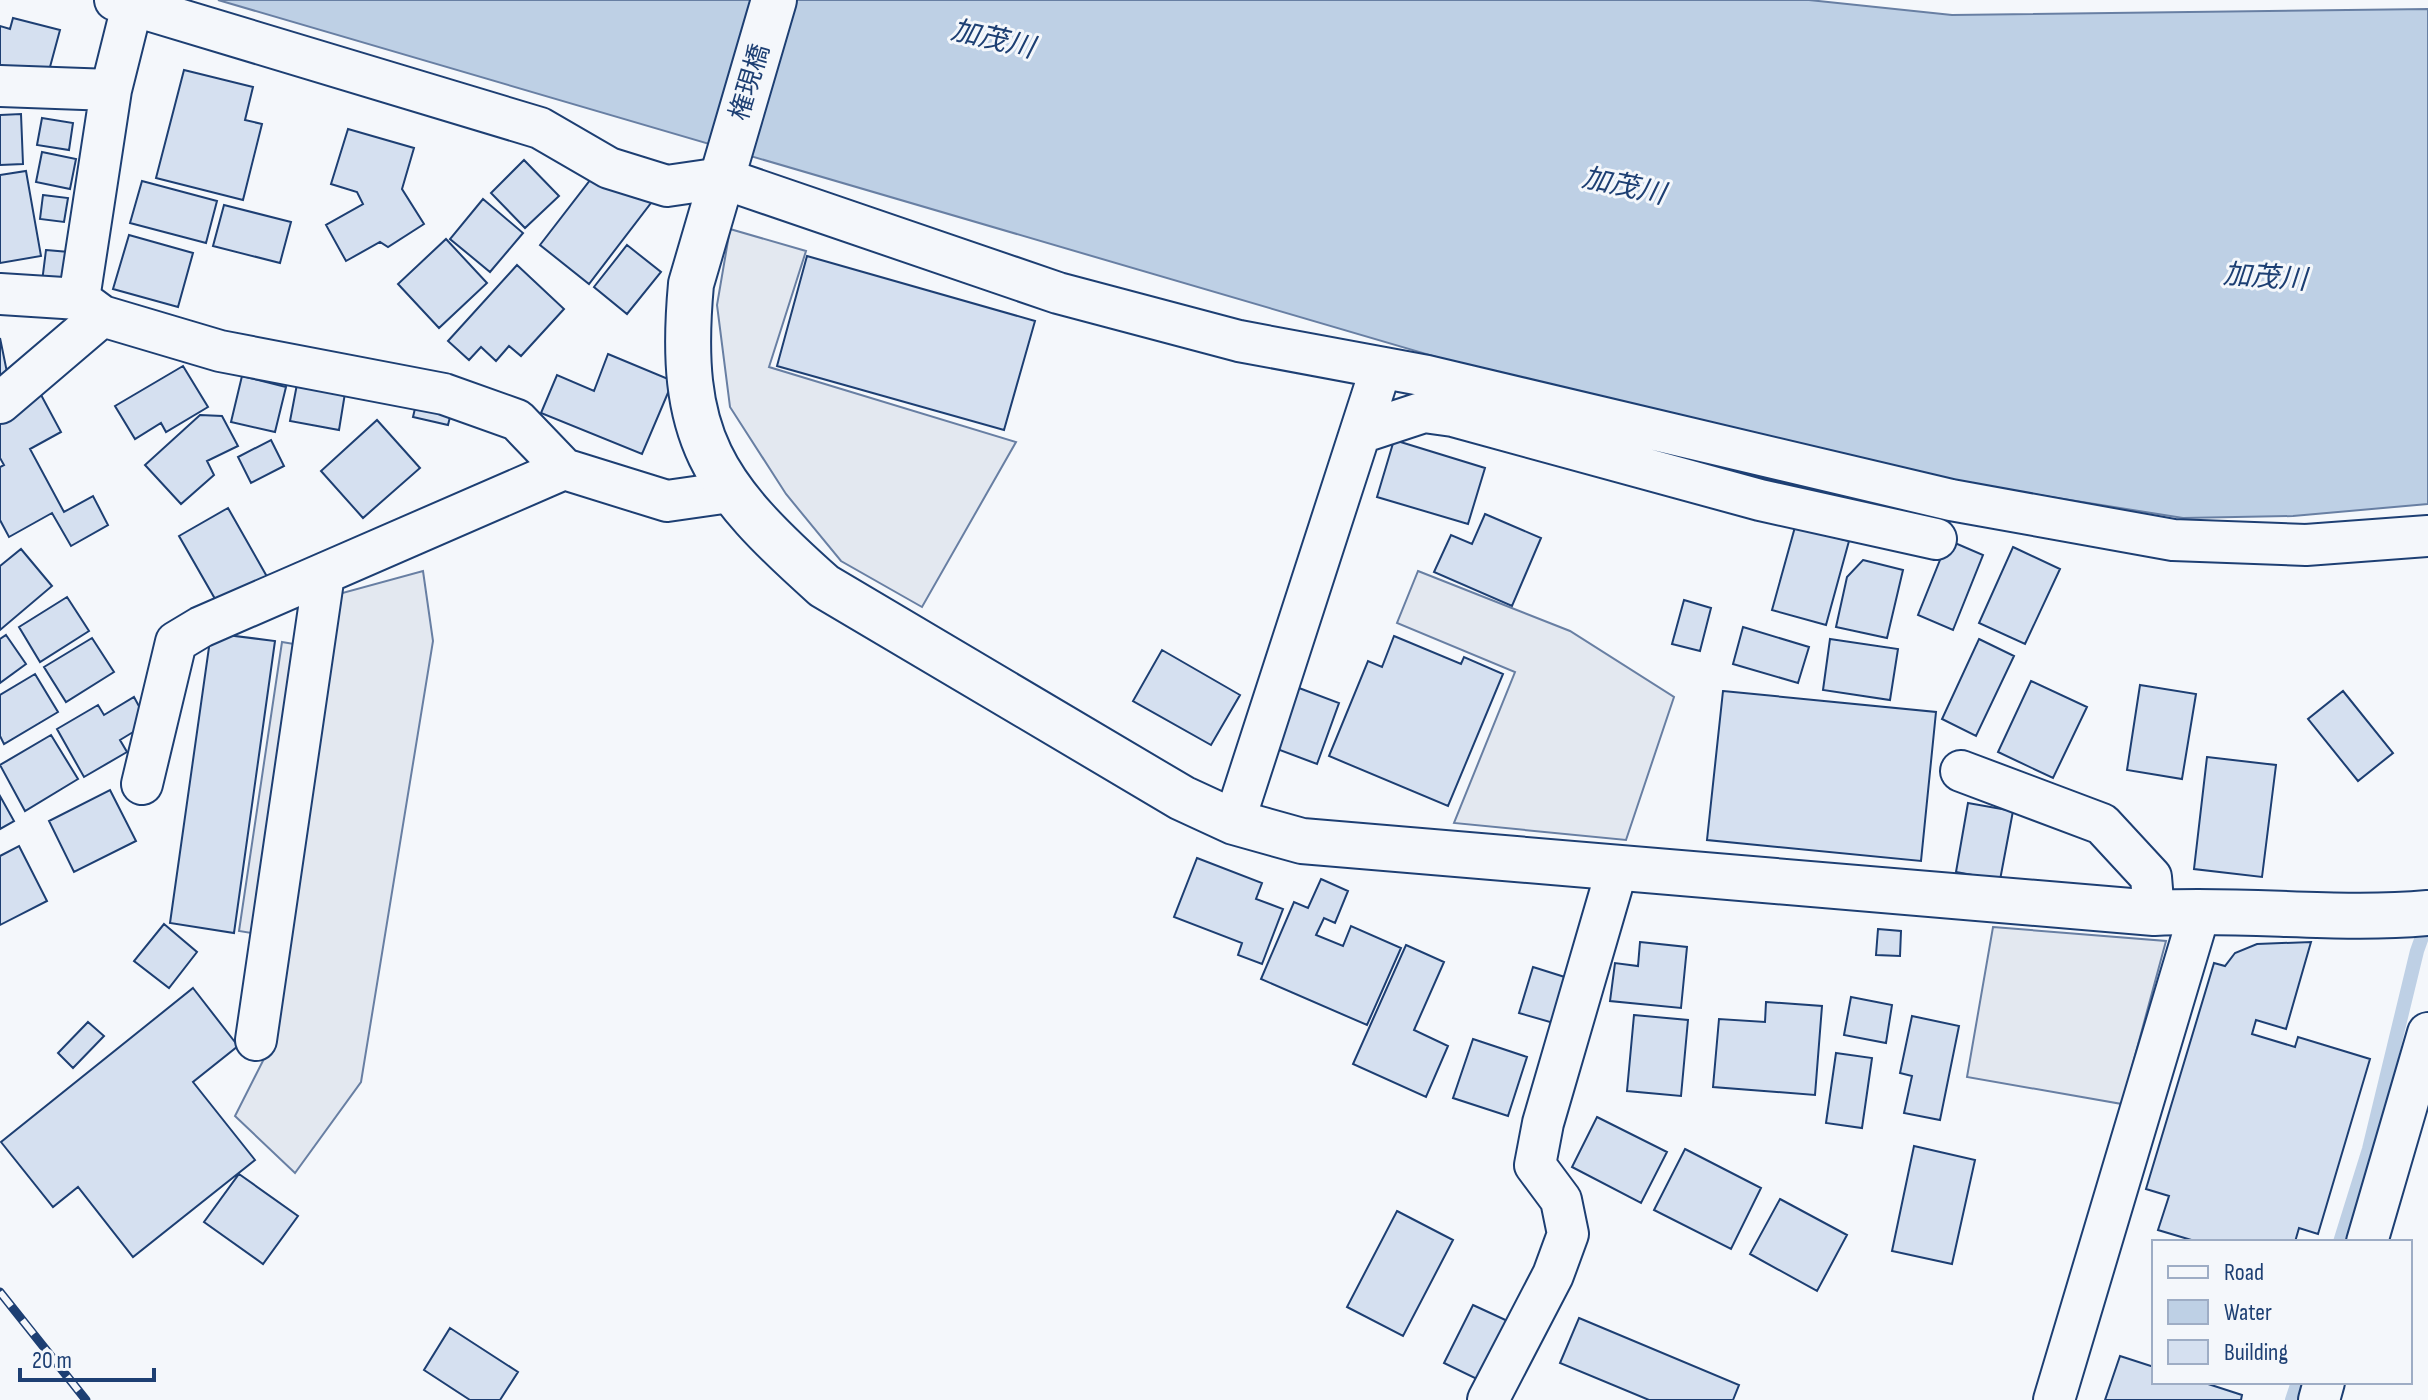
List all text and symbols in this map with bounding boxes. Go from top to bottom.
water label: 加茂川 [948,14,1040,66]
street label: 権現橋 [724,41,777,124]
water label: 加茂川 [1579,162,1671,212]
water label: 加茂川 [2222,258,2311,297]
legend [2152,1240,2412,1384]
text: Road [2224,1258,2264,1287]
text: Water [2224,1298,2272,1327]
scale bar [20,1332,154,1382]
text: Building [2224,1338,2288,1367]
text: 20 m [32,1346,72,1375]

